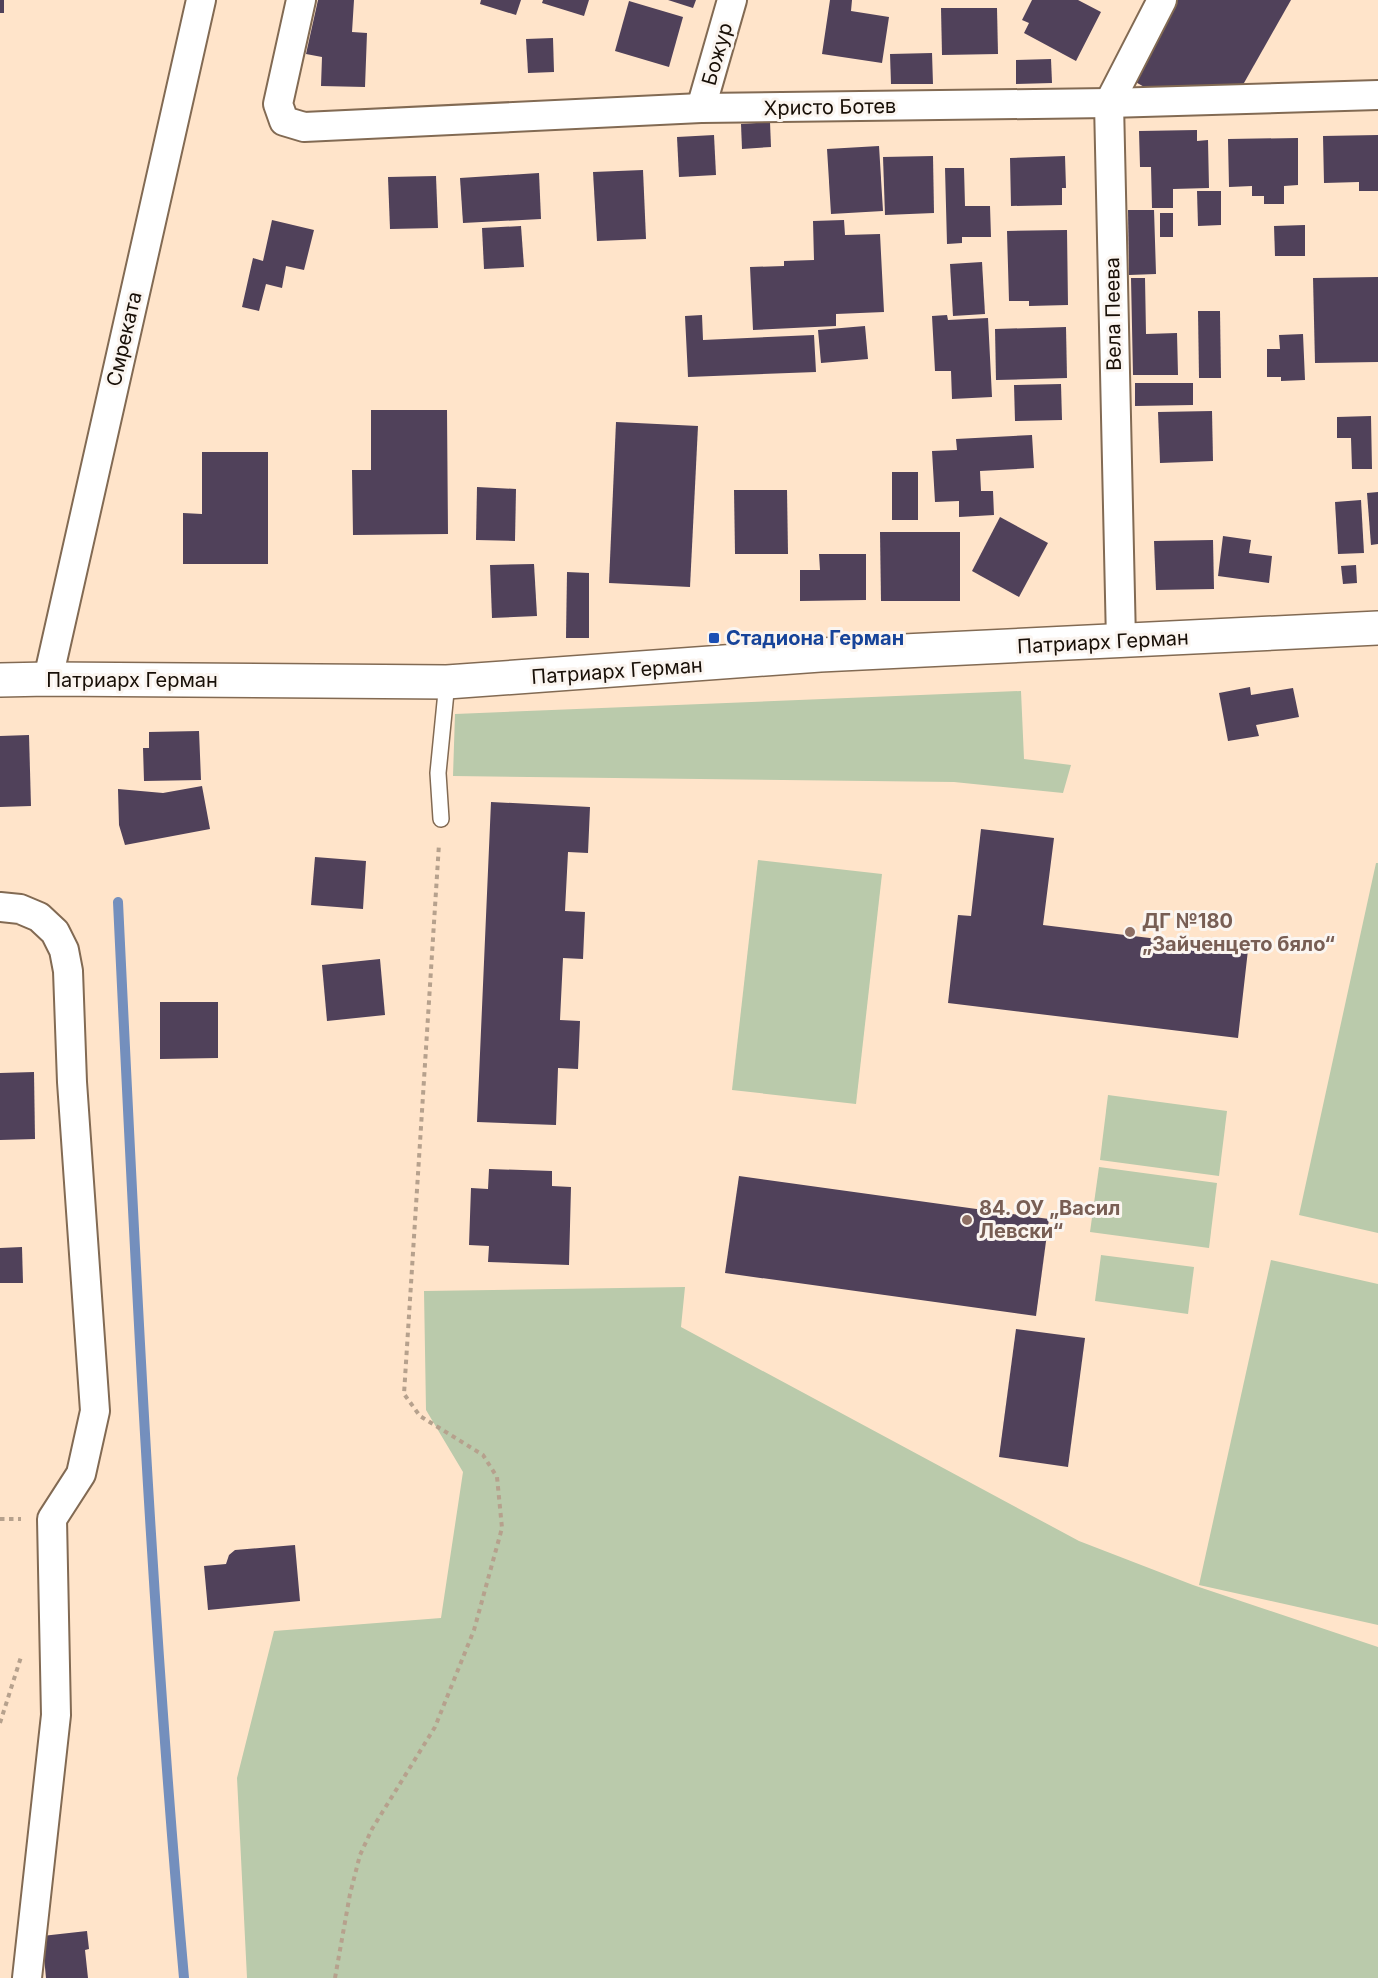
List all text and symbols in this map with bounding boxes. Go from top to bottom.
street label: Божур [697,20,737,88]
street label: Христо Ботев [763,94,897,120]
street label: Вела Пеева [1100,257,1126,371]
street label: Смреката [101,289,147,389]
place label: Стадиона Герман [726,626,904,650]
street label: Патриарх Герман [1017,626,1189,658]
marker: Стадиона Герман [707,631,721,645]
street label: Патриарх Герман [530,653,704,689]
street label: Патриарх Герман [46,668,218,692]
place label: ДГ №180 „Зайченцето бяло“ [1142,909,1335,956]
marker: ДГ №180 „Зайченцето бяло“ [1123,925,1137,939]
place label: 84. ОУ „Васил Левски“ [979,1196,1120,1243]
marker: 84. ОУ „Васил Левски“ [960,1213,974,1227]

